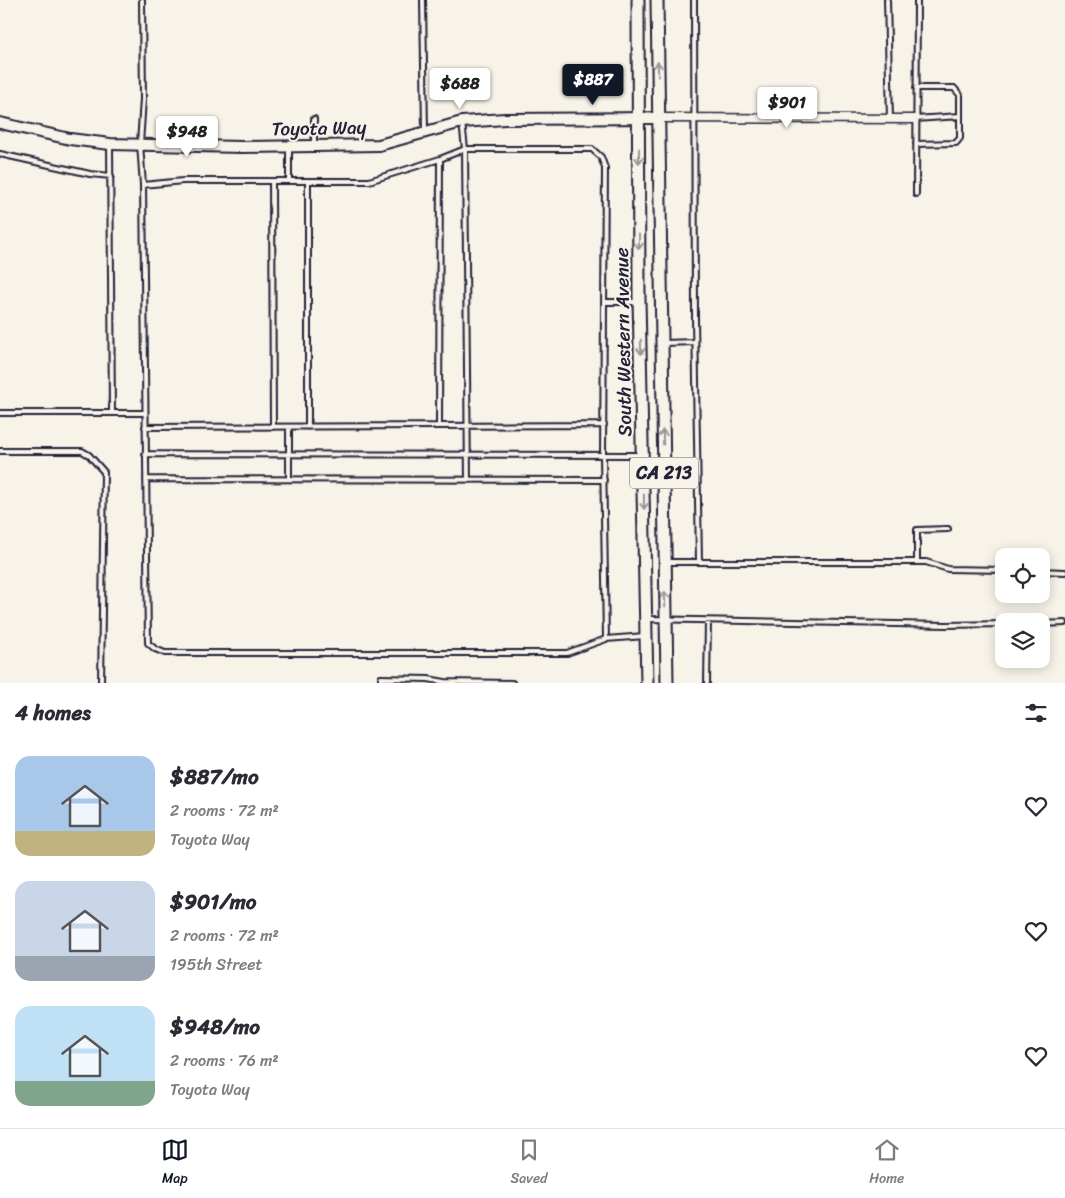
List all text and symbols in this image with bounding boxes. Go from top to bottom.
one-way arrow [653,61,663,78]
pin: $887 [563,64,623,106]
text: $887 [573,65,613,94]
pin: $688 [430,68,490,110]
text: $688 [440,69,480,98]
pin: $901 [757,86,817,129]
text: $901 [768,88,806,117]
street label: Toyota Way [271,111,367,145]
pin: $948 [157,116,217,158]
text: $948 [167,117,207,146]
one-way arrow [634,148,644,164]
one-way arrow [634,234,644,250]
street label: South Western Avenue [605,247,641,437]
one-way arrow [636,339,645,355]
one-way arrow [658,429,668,446]
road number: CA 213 [630,458,698,488]
one-way arrow [639,494,649,510]
map controls [995,548,1050,668]
button: locate [995,548,1050,603]
one-way arrow [661,592,670,608]
button: layers [995,613,1050,668]
text: 4 homes [15,694,91,732]
icon: filters [1022,699,1050,727]
text: $887/mo [170,758,259,796]
icon: home [55,776,115,836]
icon: heart [1022,792,1050,820]
text: 2 rooms · 72 m² [170,796,279,825]
text: Toyota Way [170,825,250,854]
text: $901/mo [170,883,257,921]
icon: home [55,901,115,961]
icon: heart [1022,917,1050,945]
text: 2 rooms · 72 m² [170,921,279,950]
text: 195th Street [170,950,263,979]
text: $948/mo [170,1008,260,1046]
icon: home [55,1026,115,1086]
icon: heart [1022,1042,1050,1070]
text: 2 rooms · 76 m² [170,1046,279,1075]
text: Toyota Way [170,1075,250,1104]
tab: Map [161,1136,189,1191]
tab: Saved [511,1136,547,1191]
tab: Home [869,1136,904,1191]

